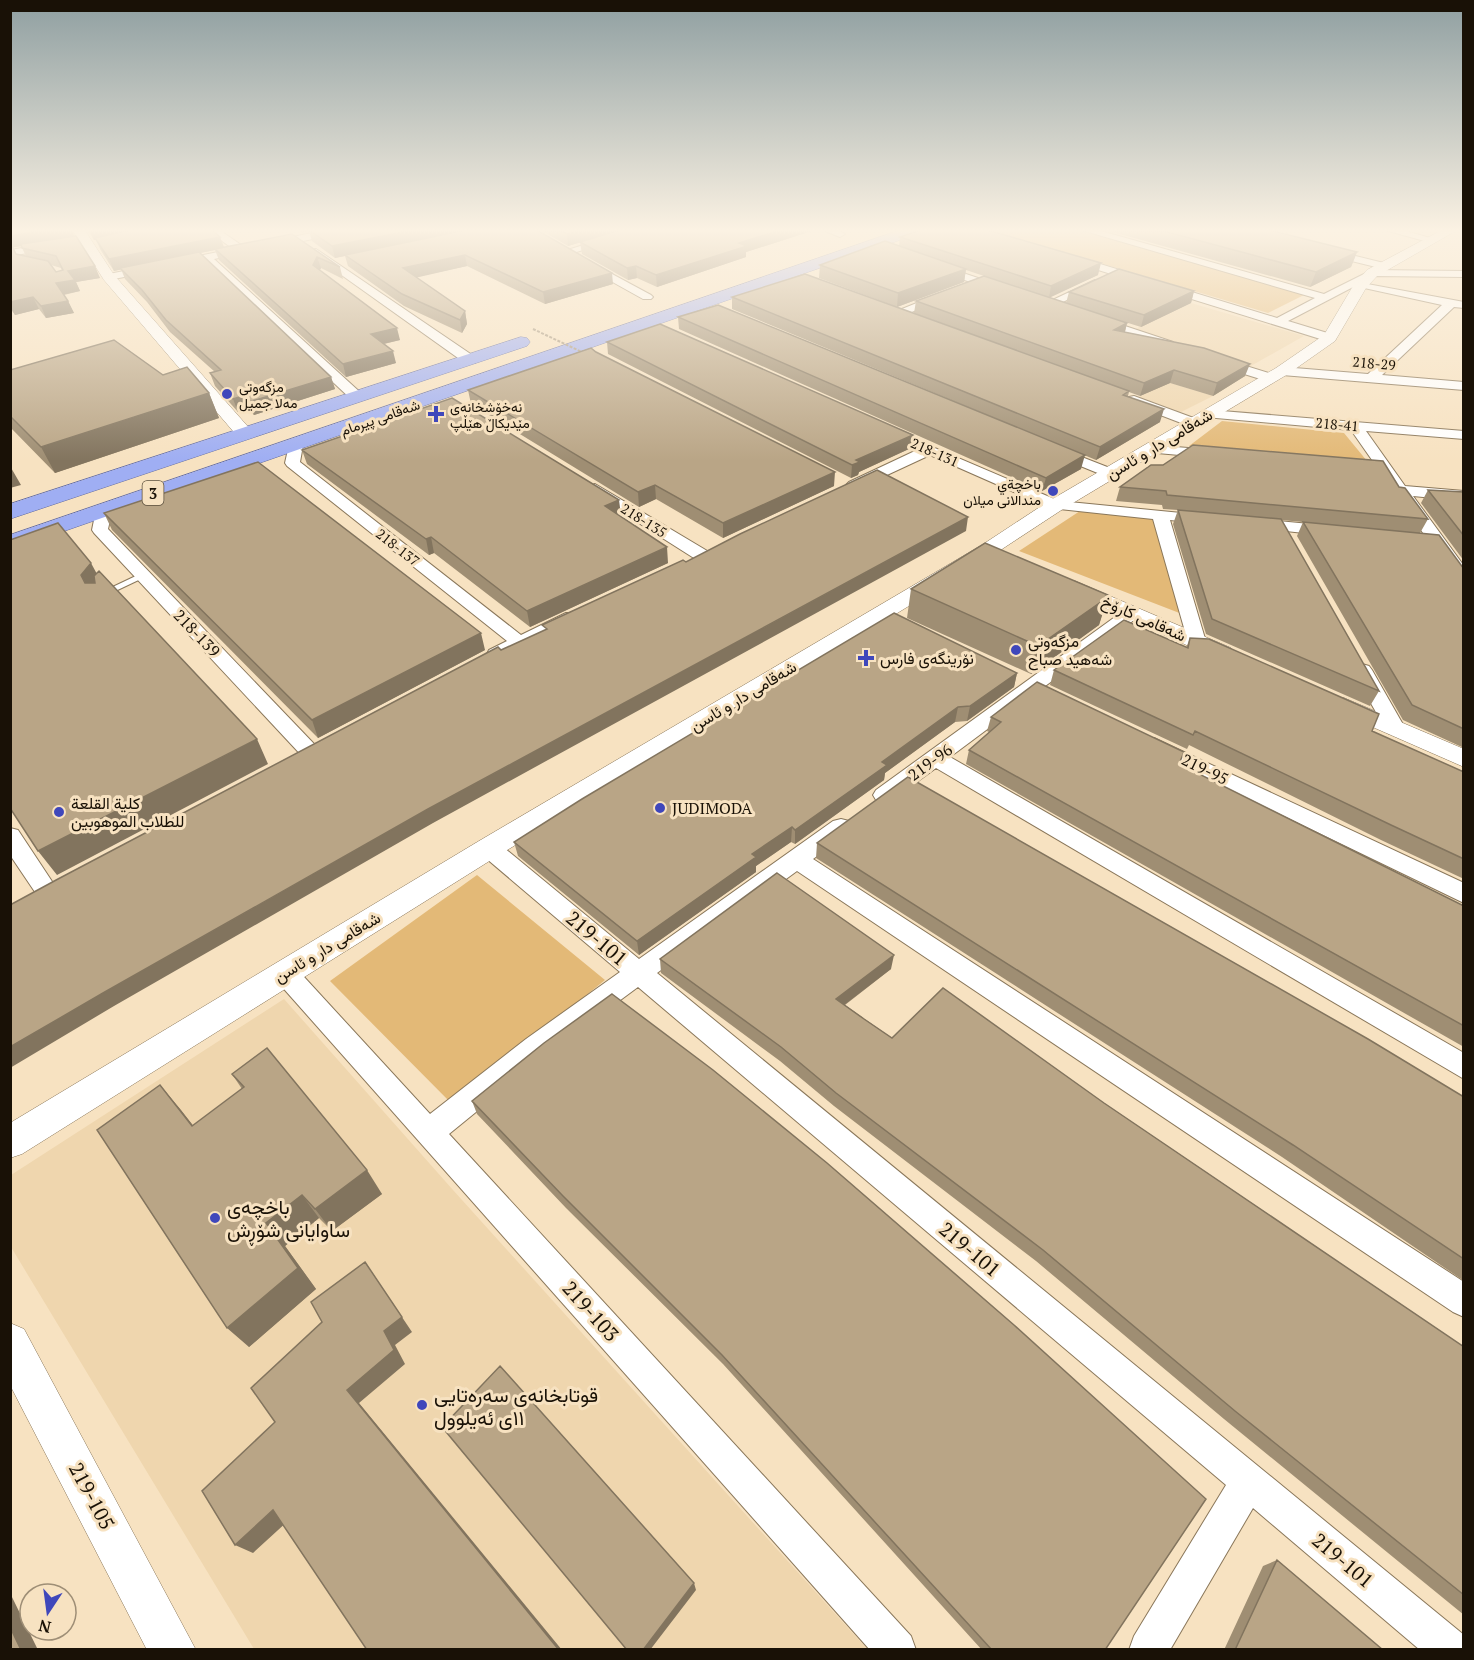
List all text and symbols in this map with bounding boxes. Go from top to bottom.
street label: 218-29 [1352,352,1396,374]
place label: مزگەوتی مەلا جمیل [239,377,297,412]
marker: مزگەوتی مەلا جمیل [220,387,234,401]
street label: شەقامی پیرمام [338,395,423,440]
place label: نەخۆشخانەی مێدیکاڵ هێڵپ [450,397,530,433]
street label: شەقامی دار و ئاسن [1102,404,1216,484]
marker: نەخۆشخانەی مێدیکاڵ هێڵپ [427,405,445,423]
street label: 218-41 [1315,413,1359,435]
street label: 218-131 [908,433,962,471]
place label: باخچةي مندالانى ميلان [963,474,1041,509]
road number: 3 [142,481,164,505]
marker: باخچةي مندالانى ميلان [1046,484,1060,498]
street label: 218-135 [617,499,671,541]
street label: 218-137 [372,524,424,570]
street label: شەقامی کارۆخ [1098,590,1190,647]
street label: 218-139 [169,605,225,661]
place label: مزگه‌وتی شه‌هید صباح [1028,630,1112,671]
marker: مزگه‌وتی شه‌هید صباح [1009,643,1023,657]
place label: نۆرینگەی فارس [880,647,974,669]
marker: نۆرینگەی فارس [857,649,875,667]
street label: شەقامی دار و ئاسن [686,656,800,736]
street label: 219-96 [904,738,957,785]
street label: 219-95 [1178,748,1232,790]
place label: کلیة القلعة للطلاب الموهوبین [71,792,184,832]
place label: JUDIMODA [672,797,752,819]
marker: JUDIMODA [653,801,667,815]
marker: کلیة القلعة للطلاب الموهوبین [52,805,66,819]
street label: 219-101 [561,904,633,972]
street label: شەقامی دار و ئاسن [270,907,384,987]
place label: باخچەی ساوایانی شۆڕش [227,1193,350,1246]
marker: باخچەی ساوایانی شۆڕش [208,1211,222,1225]
street label: 219-101 [934,1215,1006,1283]
street label: 219-103 [557,1275,625,1347]
place label: قوتابخانەی سەرەتایی ١١ی ئەیلوول [434,1381,598,1431]
marker: قوتابخانەی سەرەتایی ١١ی ئەیلوول [415,1398,429,1412]
street label: 219-105 [63,1458,121,1534]
street label: 219-101 [1307,1526,1379,1594]
north arrow [18,1582,78,1642]
text: N [36,1615,53,1639]

